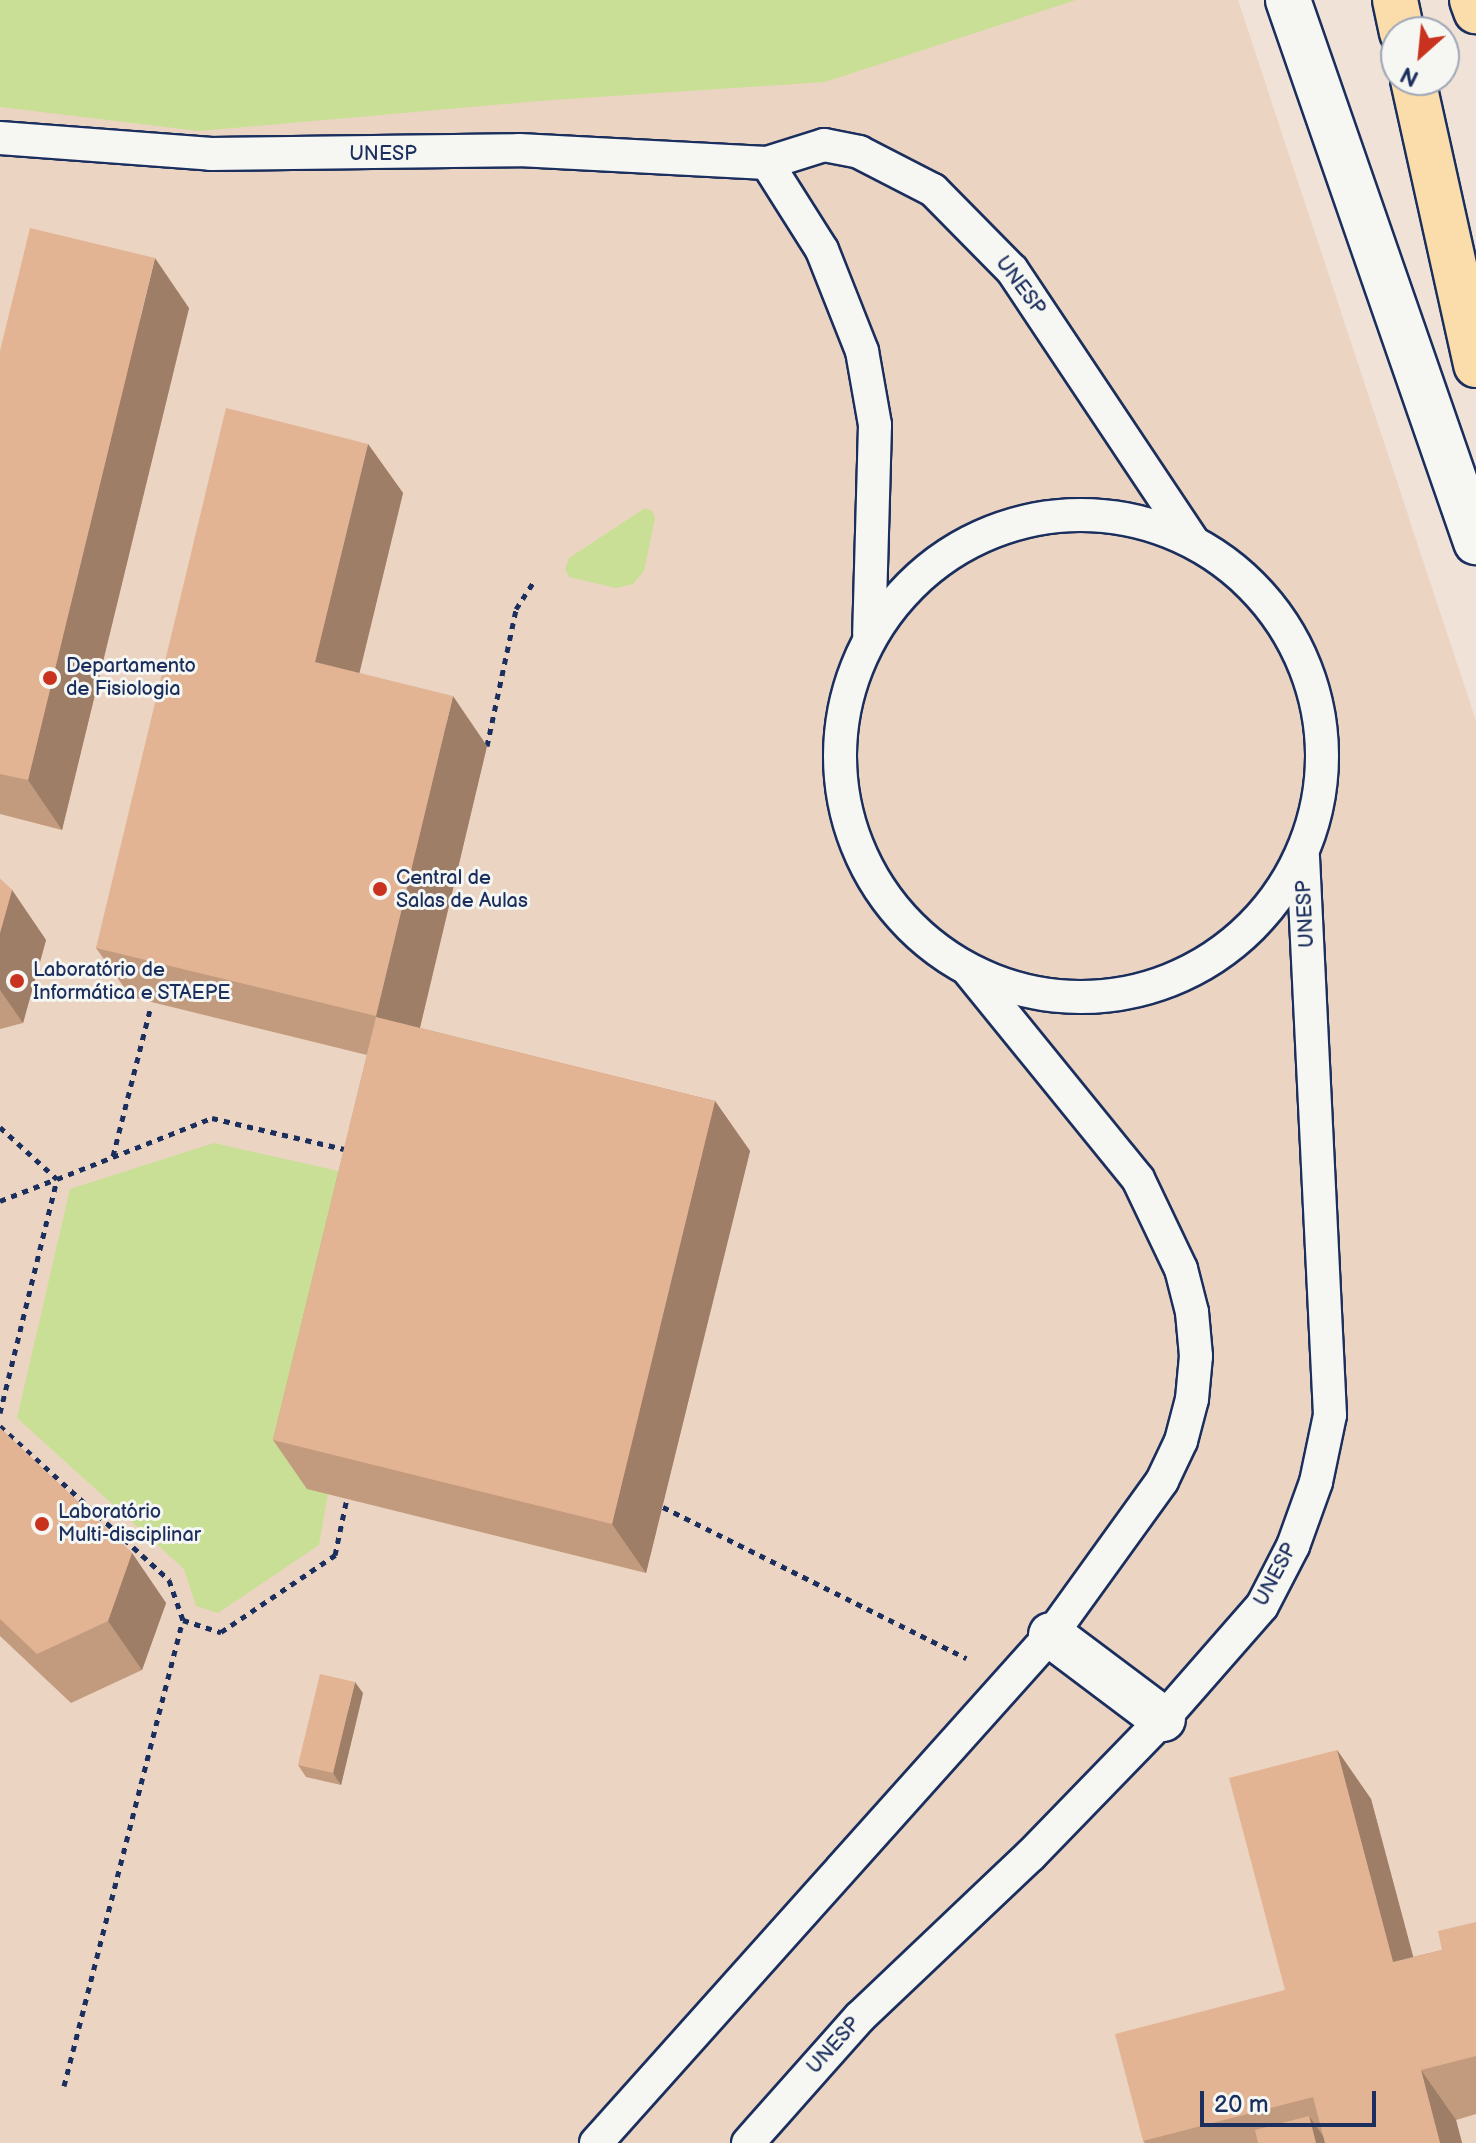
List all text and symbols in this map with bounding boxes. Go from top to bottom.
north arrow [1380,16,1460,96]
text: N [1396,60,1423,92]
street label: UNESP [349,142,417,166]
street label: UNESP [990,252,1050,320]
place label: Departamento de Fisiologia [66,654,196,701]
marker: Departamento de Fisiologia [41,669,59,687]
place label: Central de Salas de Aulas [396,866,528,913]
marker: Central de Salas de Aulas [371,880,389,898]
street label: UNESP [1292,880,1320,948]
place label: Laboratório de Informática e STAEPE [33,958,231,1005]
marker: Laboratório de Informática e STAEPE [8,972,26,990]
place label: Laboratório Multi-disciplinar [58,1500,201,1547]
marker: Laboratório Multi-disciplinar [33,1515,51,1533]
street label: UNESP [1250,1540,1302,1610]
street label: UNESP [802,2013,866,2079]
scale bar [1204,2075,1380,2125]
text: 20 m [1214,2090,1269,2119]

